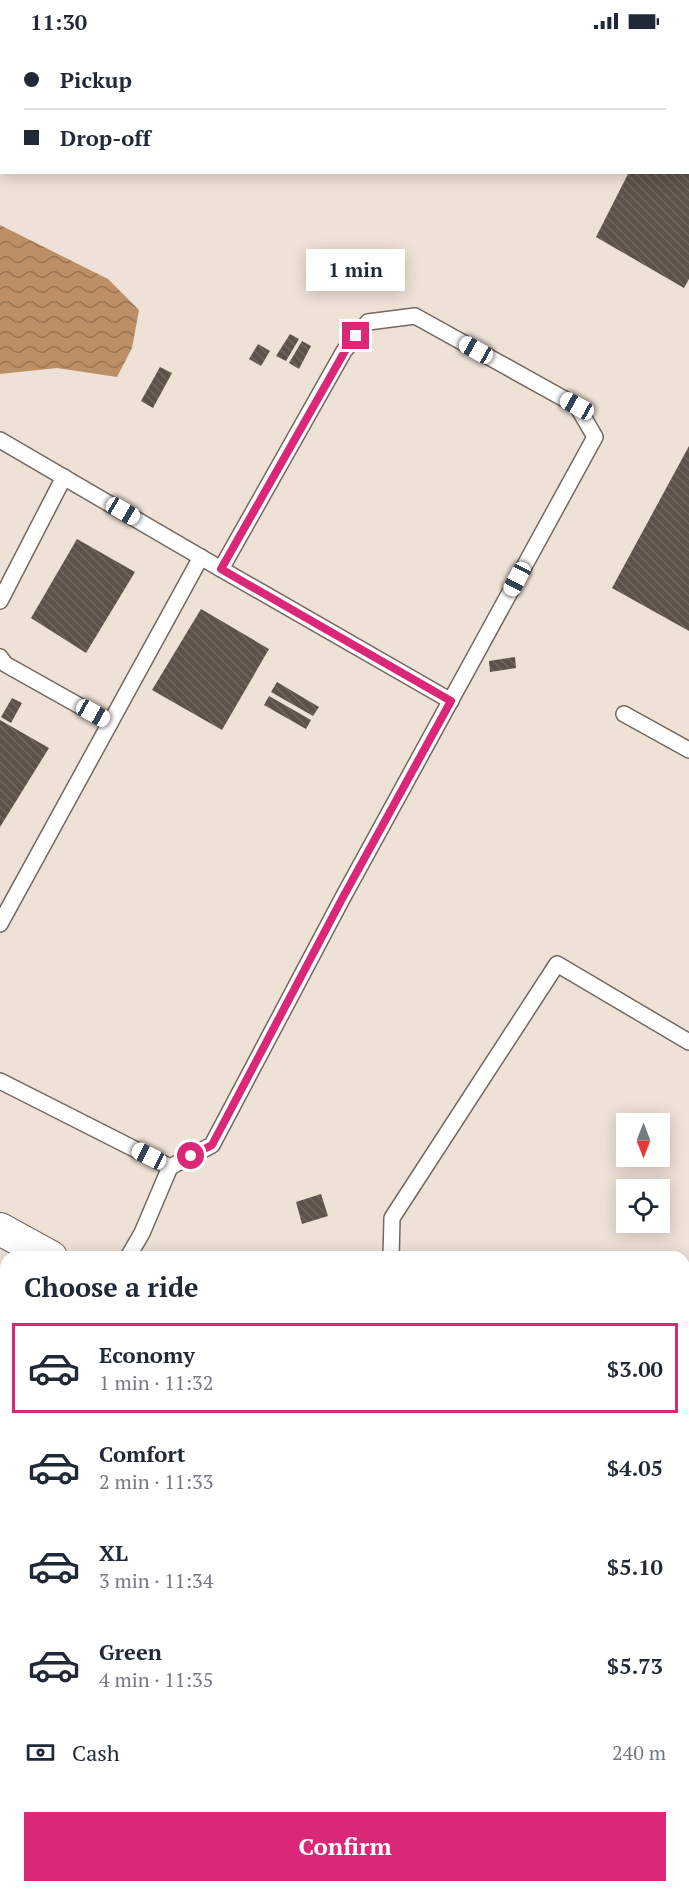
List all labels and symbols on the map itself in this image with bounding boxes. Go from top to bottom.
callout: 1 min [306,249,406,291]
route end [342,322,369,349]
car [456,333,496,367]
car [557,389,597,423]
car [103,494,143,528]
car [501,559,533,599]
car [73,696,113,730]
north arrow [616,1113,670,1167]
car [129,1140,169,1172]
route start [177,1142,204,1169]

